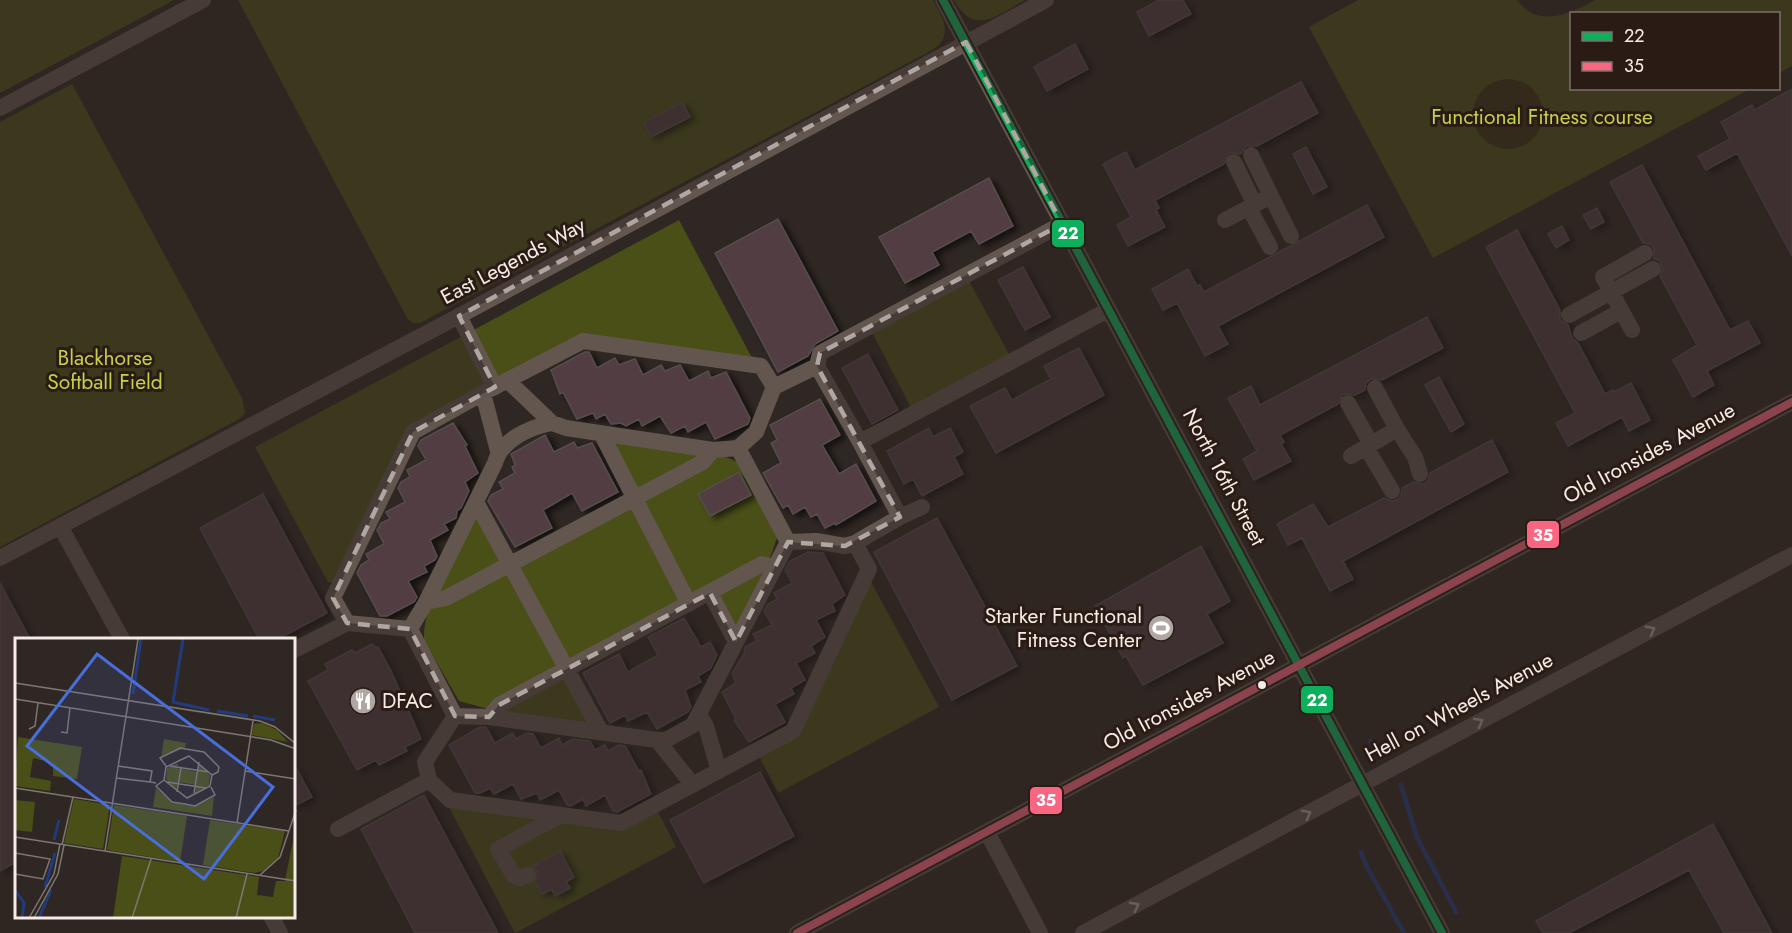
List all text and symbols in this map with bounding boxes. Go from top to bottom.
legend [1570,12,1780,90]
text: 22 [1624,23,1644,49]
text: 35 [1624,53,1644,79]
park label: Functional Fitness course [1431,102,1653,132]
street label: East Legends Way [435,210,591,312]
line badge: 22 [1051,219,1085,248]
text: 22 [1058,222,1079,245]
park label: Blackhorse Softball Field [47,343,163,397]
street label: Old Ironsides Avenue [1558,395,1741,511]
street label: North 16th Street [1175,403,1273,551]
line badge: 35 [1526,520,1560,549]
text: 35 [1533,524,1553,547]
place label: Starker Functional Fitness Center [985,601,1143,655]
sports icon: Starker Functional Fitness Center [1146,613,1176,643]
one-way arrow [1644,626,1655,637]
inset map [15,638,296,918]
street label: Old Ironsides Avenue [1098,642,1281,758]
street label: Hell on Wheels Avenue [1360,645,1558,769]
unlabelled marker [1256,679,1268,691]
line badge: 22 [1300,685,1334,714]
restaurant icon: DFAC [348,686,378,716]
place label: DFAC [382,686,433,716]
text: 22 [1307,689,1328,712]
one-way arrow [1472,718,1483,729]
line badge: 35 [1029,786,1063,815]
text: 35 [1036,789,1056,812]
one-way arrow [1300,810,1311,821]
one-way arrow [1128,901,1139,913]

